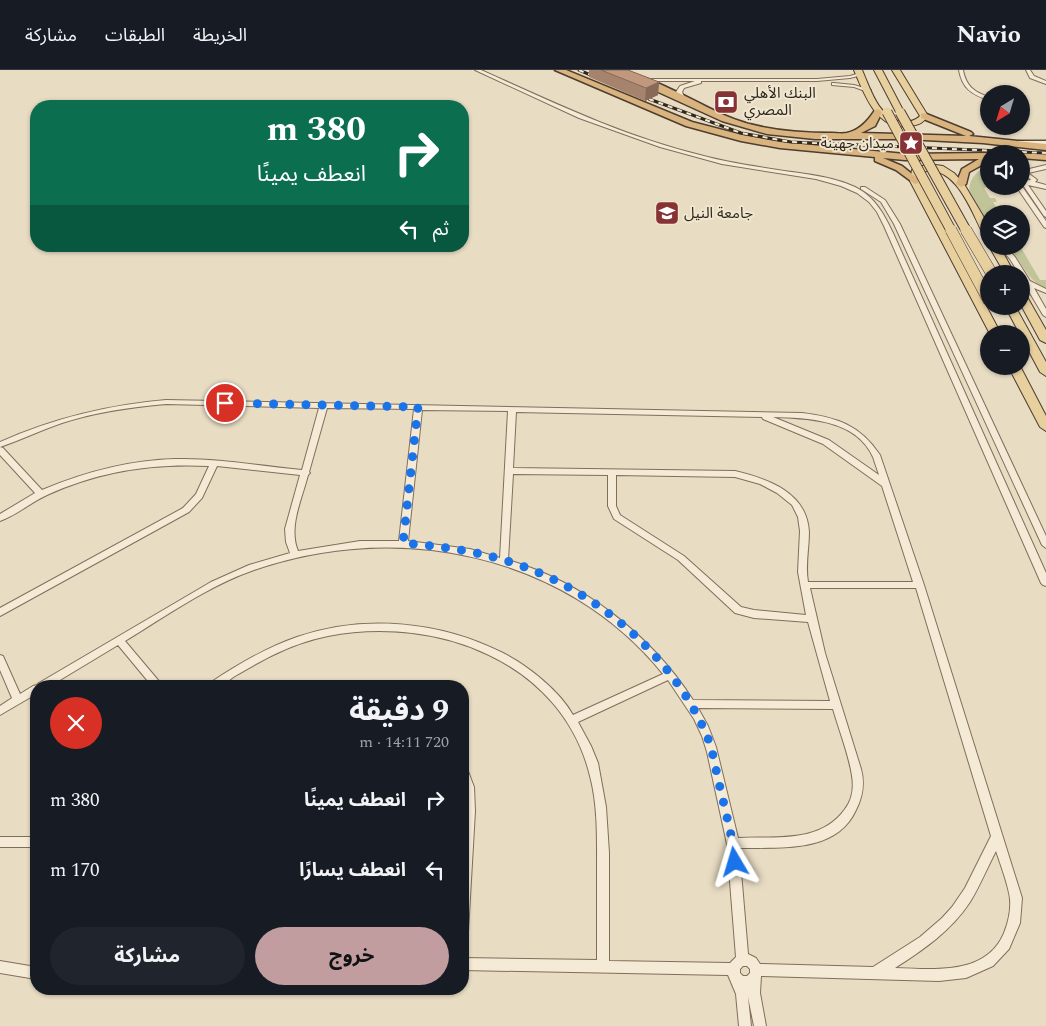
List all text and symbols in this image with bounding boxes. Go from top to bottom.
text: Navio [956,17,1021,53]
text: مشاركة [25,22,77,49]
text: الطبقات [105,22,165,49]
text: الخريطة [193,22,247,49]
place label: البنك الأهلي المصري [744,82,816,122]
north arrow [980,85,1030,135]
map controls [980,85,1030,375]
bank icon: البنك الأهلي المصري [713,89,739,115]
text: 380 m [267,103,366,156]
icon: right [384,120,449,185]
place icon: ميدان جهينة [898,130,924,156]
place label: ميدان جهينة [820,132,894,155]
button: sound [980,145,1030,195]
text: انعطف يمينًا [257,158,366,191]
school or university icon: جامعة النيل [654,200,680,226]
place label: جامعة النيل [684,202,753,225]
button: layers [980,205,1030,255]
icon: left [395,215,423,243]
text: ثم [433,215,449,244]
button: + [980,265,1030,315]
button: − [980,325,1030,375]
pin [204,382,246,424]
icon: arrive [211,389,239,417]
text: 9 دقيقة [349,688,449,734]
button: close [50,697,102,749]
text: 720 m · 14:11 [359,730,449,754]
text: 380 m [50,786,100,815]
text: انعطف يمينًا [304,786,406,815]
icon: right [421,786,449,814]
position arrow [708,835,760,887]
text: 170 m [50,856,100,885]
text: انعطف يسارًا [299,856,406,885]
icon: left [421,856,449,884]
button: مشاركة [50,927,245,985]
button: خروج [255,927,449,985]

